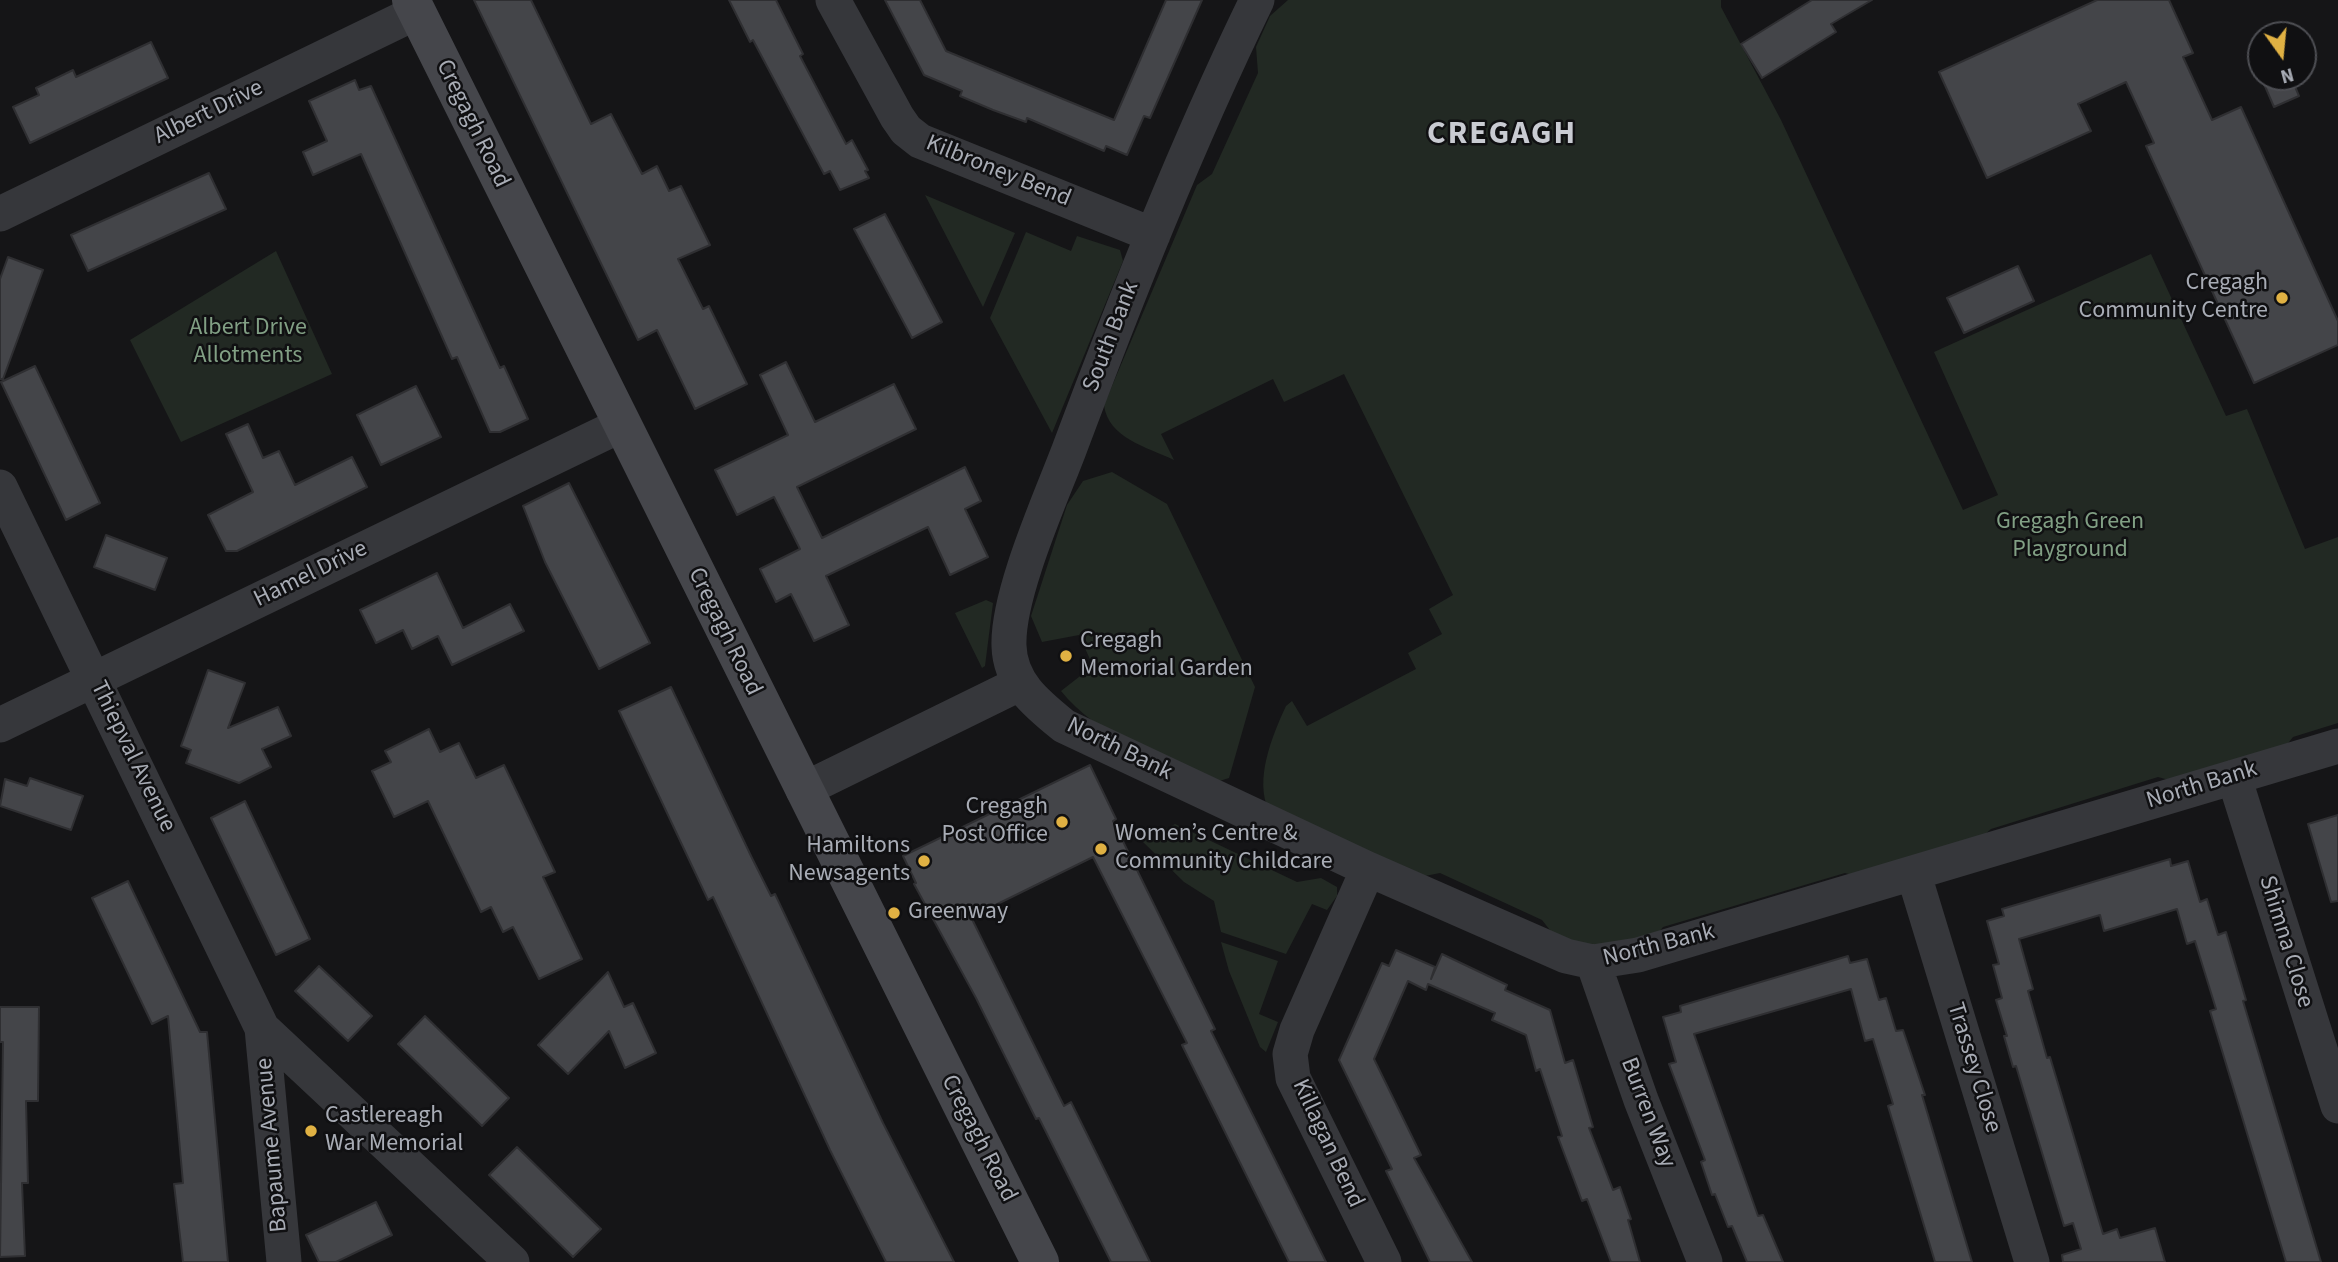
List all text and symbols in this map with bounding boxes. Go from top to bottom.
north arrow [2247,21,2317,91]
street label: Cregagh Road [429,55,515,193]
text: N [2277,60,2297,90]
street label: Albert Drive [150,74,268,152]
district label: CREGAGH [1428,117,1576,155]
street label: Kilbroney Bend [921,130,1075,214]
place label: Cregagh Community Centre [2078,270,2268,326]
street label: South Bank [1078,278,1146,396]
marker: Cregagh Community Centre [2274,290,2290,306]
park label: Albert Drive Allotments [189,315,307,371]
park label: Gregagh Green Playground [1996,509,2144,565]
street label: Hamel Drive [250,535,372,615]
street label: Cregagh Road [681,563,767,701]
place label: Cregagh Memorial Garden [1080,628,1253,684]
marker: Cregagh Memorial Garden [1058,648,1074,664]
street label: Thiepval Avenue [83,677,181,837]
street label: North Bank [1061,712,1177,788]
street label: North Bank [2143,756,2261,816]
place label: Cregagh Post Office [942,794,1048,850]
marker: Cregagh Post Office [1054,814,1070,830]
place label: Women’s Centre & Community Childcare [1115,821,1333,877]
place label: Hamiltons Newsagents [788,833,910,889]
marker: Women’s Centre & Community Childcare [1093,841,1109,857]
marker: Hamiltons Newsagents [916,853,932,869]
street label: Shimna Close [2251,873,2319,1011]
place label: Greenway [908,899,1008,927]
marker: Greenway [886,905,902,921]
street label: North Bank [1600,918,1718,974]
street label: Trassey Close [1940,999,2006,1137]
street label: Burren Way [1613,1054,1681,1172]
street label: Bapaume Avenue [251,1057,295,1233]
street label: Cregagh Road [934,1071,1022,1207]
street label: Killagan Bend [1285,1075,1369,1213]
place label: Castlereagh War Memorial [325,1103,463,1159]
marker: Castlereagh War Memorial [303,1123,319,1139]

